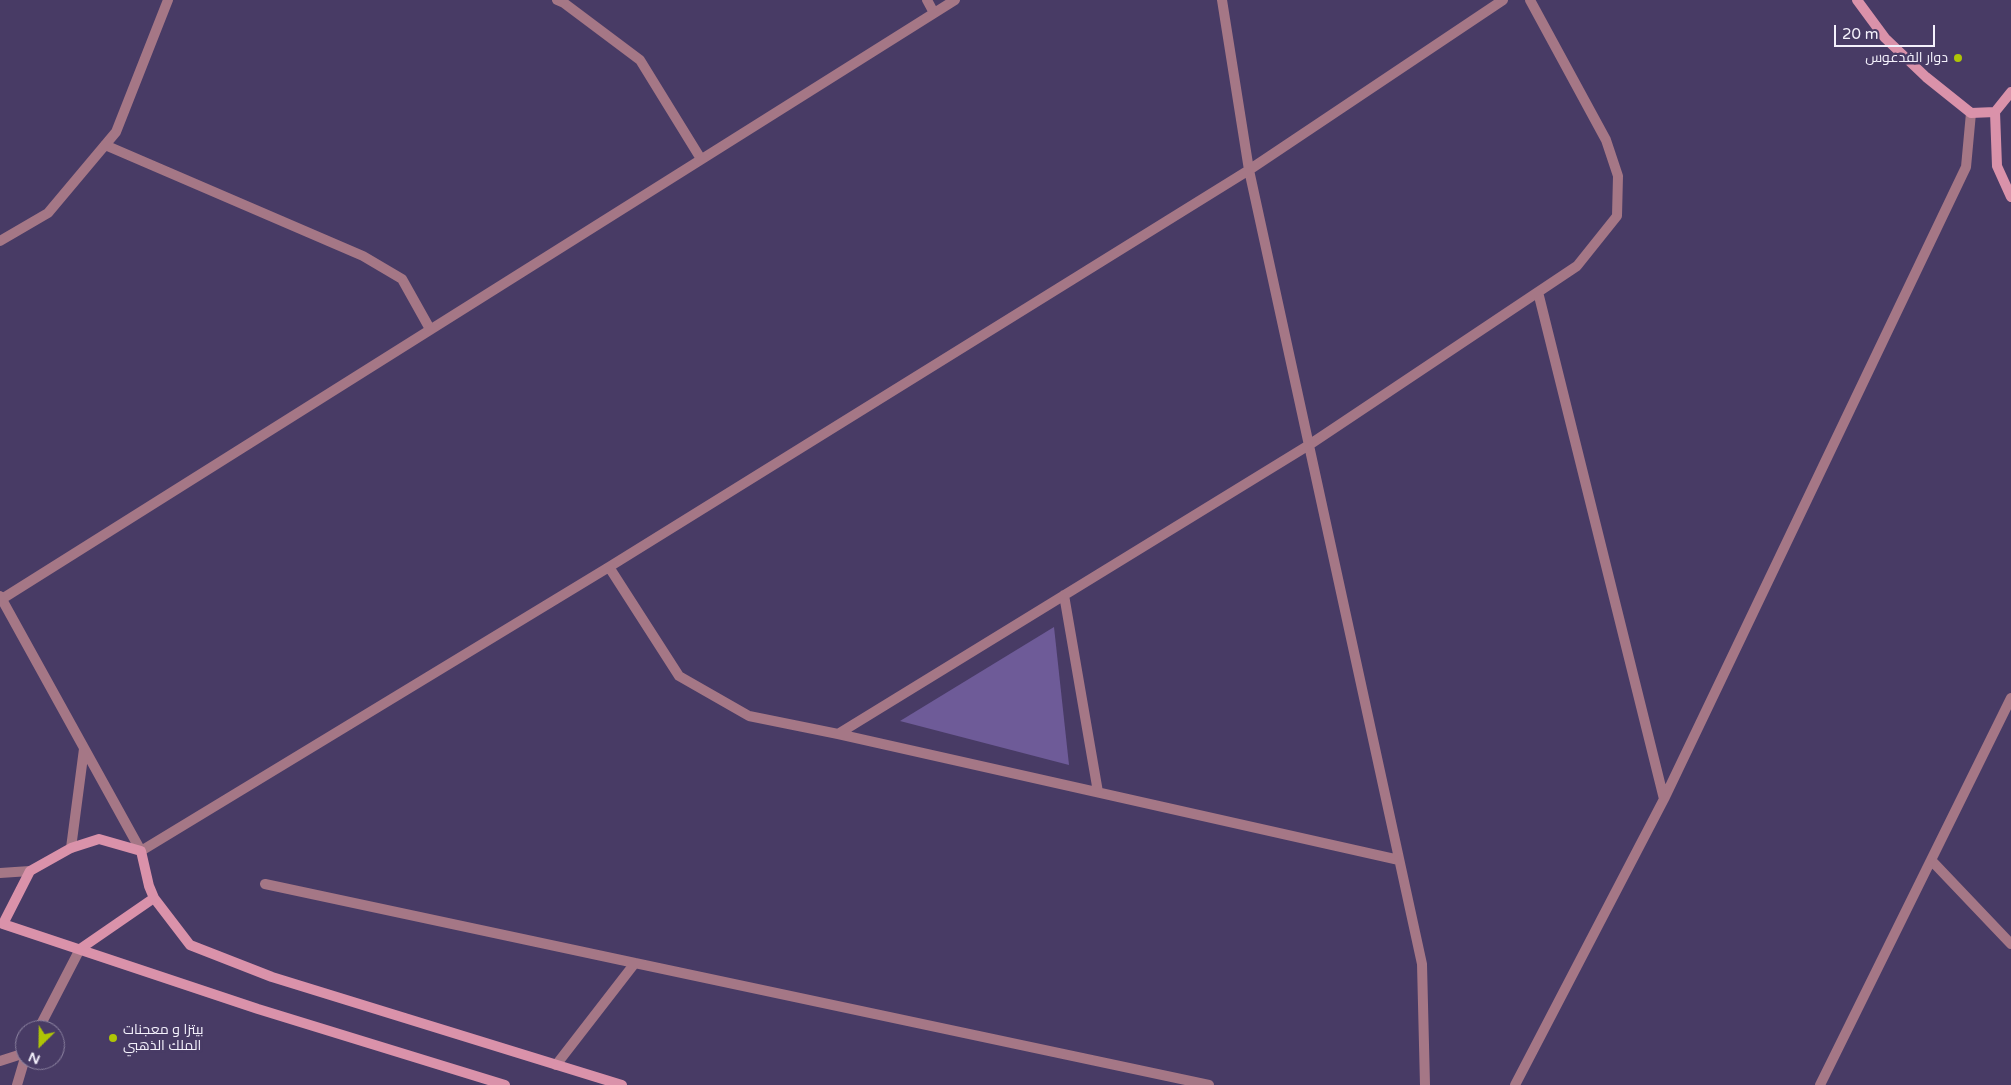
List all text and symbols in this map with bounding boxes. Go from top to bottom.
scale bar [1836,15,1937,47]
text: 20 m [1842,25,1879,43]
place label: دوار الفدعوس [1865,50,1948,66]
marker: دوار الفدعوس [1952,52,1964,64]
north arrow [15,1020,65,1070]
place label: بيتزا و معجنات الملك الذهبي [123,1022,203,1054]
marker: بيتزا و معجنات الملك الذهبي [107,1032,119,1044]
text: N [26,1048,43,1068]

